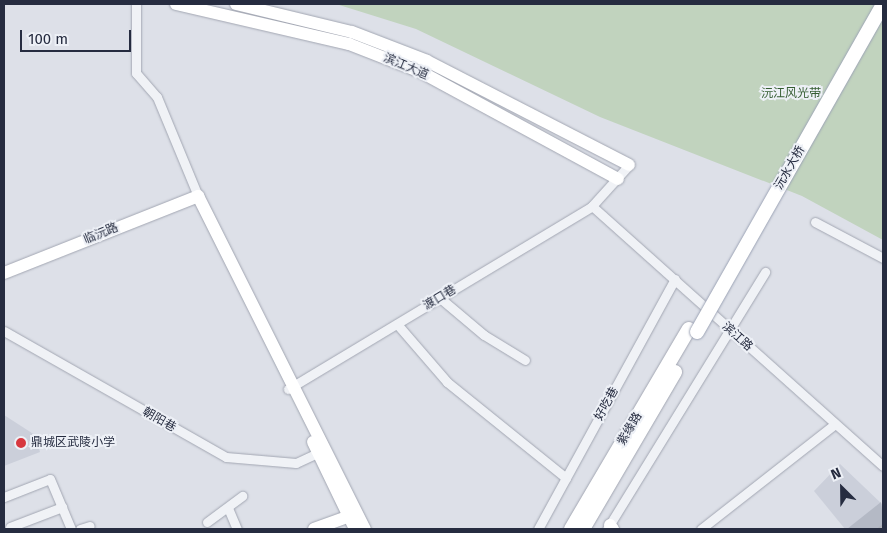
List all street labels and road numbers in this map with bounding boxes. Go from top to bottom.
street label: 滨江大道 [381,51,431,83]
street label: 沅水大桥 [772,144,808,192]
street label: 临沅路 [82,221,120,247]
street label: 渡口巷 [421,283,459,313]
street label: 滨江路 [719,320,755,354]
street label: 好吃巷 [592,385,622,423]
street label: 朝阳巷 [140,405,178,435]
street label: 紫缘路 [615,410,645,448]

